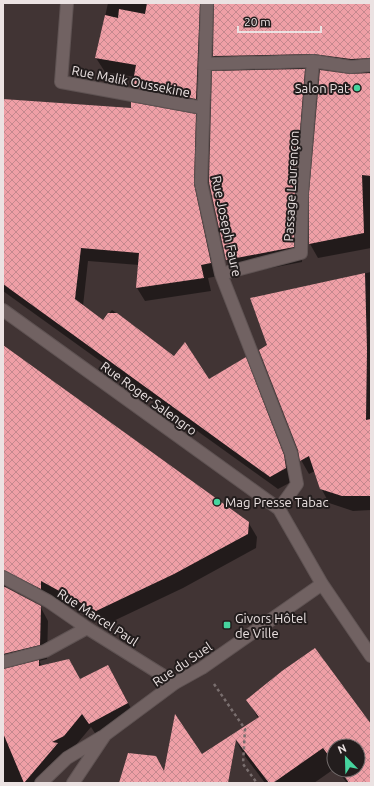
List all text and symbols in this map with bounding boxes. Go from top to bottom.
scale bar [238,8,321,34]
text: 20 m [244,15,271,28]
street label: Rue Malik Oussekine [71,63,191,99]
place label: Salon Pat [295,81,349,95]
marker: Salon Pat [352,83,362,93]
street label: Passage Laurençon [281,130,301,242]
street label: Rue Joseph Faure [209,174,245,278]
street label: Rue Roger Salengro [98,358,200,438]
place label: Mag Presse Tabac [225,495,328,509]
marker: Mag Presse Tabac [212,497,222,507]
street label: Rue Marcel Paul [55,586,141,649]
place label: Givors Hôtel de Ville [235,611,307,640]
marker: Givors Hôtel de Ville [222,620,232,630]
street label: Rue du Suel [150,639,215,689]
north arrow [326,738,366,778]
text: N [336,742,348,756]

